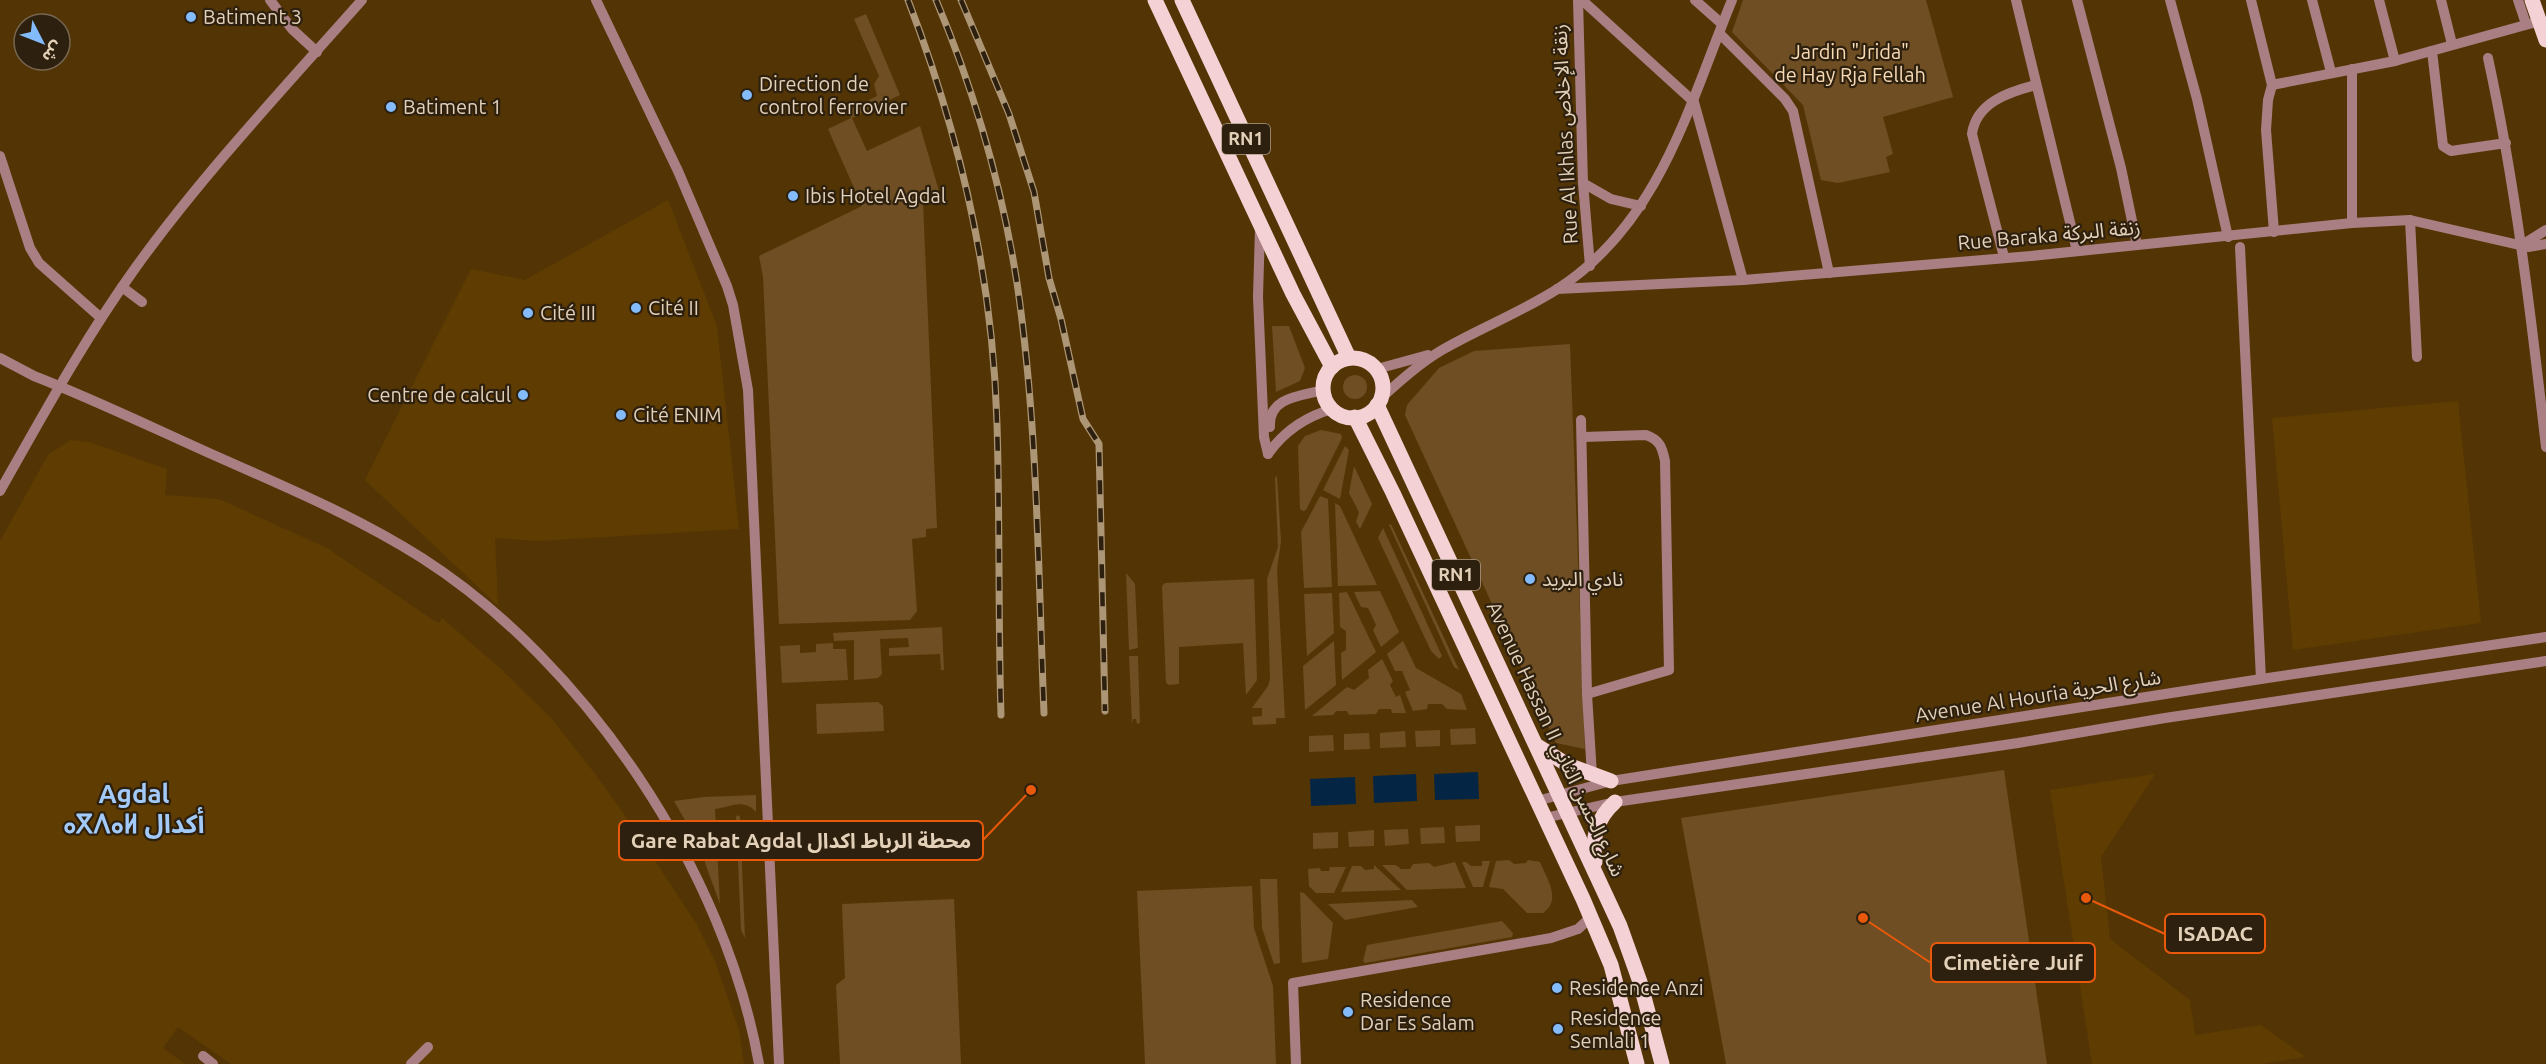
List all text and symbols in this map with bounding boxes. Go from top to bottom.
place label: Batiment 3 [203,5,302,28]
marker: Batiment 3 [184,10,198,24]
north arrow [12,12,72,72]
street label: Rue Al Ikhlas زنقة الإخلاص [1547,23,1584,245]
text: ش [38,37,67,66]
park label: Jardin "Jrida" de Hay Rja Fellah [1774,40,1926,86]
place label: Direction de control ferrovier [759,72,907,118]
marker: Direction de control ferrovier [740,88,754,102]
place label: Batiment 1 [403,95,502,118]
marker: Batiment 1 [384,100,398,114]
road number: RN1 [1222,124,1270,154]
place label: Ibis Hotel Agdal [805,184,946,207]
marker: Ibis Hotel Agdal [786,189,800,203]
street label: Rue Baraka زنقة البركة [1957,215,2141,255]
place label: Cité II [648,296,699,319]
place label: Cité III [540,301,596,324]
marker: Cité II [629,301,643,315]
marker: Cité III [521,306,535,320]
place label: Centre de calcul [367,383,511,406]
marker: Centre de calcul [516,388,530,402]
place label: Cité ENIM [633,403,722,426]
marker: Cité ENIM [614,408,628,422]
road number: RN1 [1432,560,1480,590]
place label: نادي البريد [1542,567,1623,595]
marker: نادي البريد [1523,572,1537,586]
street label: Avenue Hassan II شارع الحسن الثاني [1478,598,1630,882]
street label: Avenue Al Houria شارع الحرية [1913,665,2163,730]
district label: Agdal ⴰⴳⴷⴰⵍ أكدال [63,779,205,839]
callout: Gare Rabat Agdal محطة الرباط اكدال [619,821,983,860]
text: Gare Rabat Agdal محطة الرباط اكدال [631,828,971,853]
callout: ISADAC [2165,914,2265,953]
text: ISADAC [2177,921,2253,945]
callout: Cimetière Juif [1931,943,2095,982]
text: Cimetière Juif [1943,950,2083,974]
place label: Residence Anzi [1569,976,1704,999]
marker: Residence Anzi [1550,981,1564,995]
place label: Residence Dar Es Salam [1360,988,1475,1034]
marker: Residence Dar Es Salam [1341,1005,1355,1019]
place label: Residence Semlali 1 [1570,1006,1661,1052]
marker: Residence Semlali 1 [1551,1022,1565,1036]

